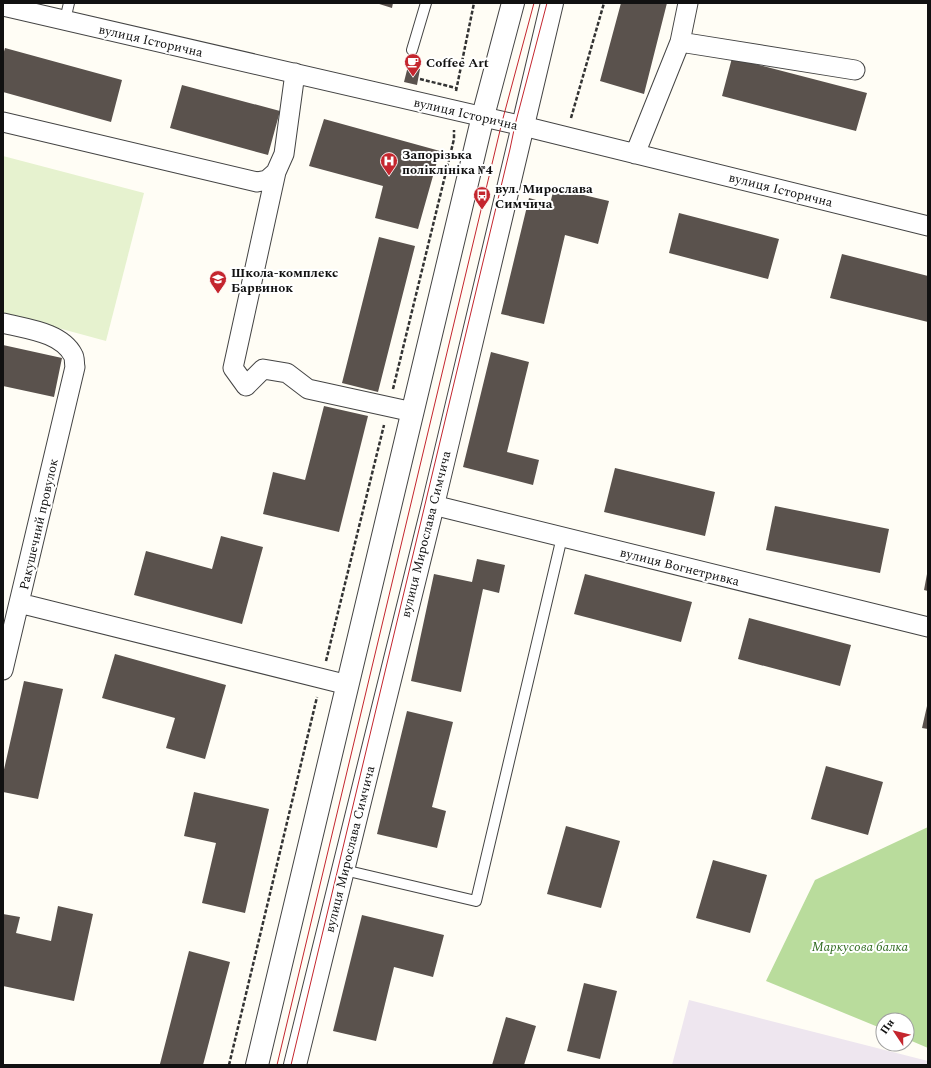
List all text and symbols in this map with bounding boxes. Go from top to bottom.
street label: вулиця Історична [97,19,206,63]
cafe icon: Coffee Art [403,52,423,77]
place label: Coffee Art [426,53,489,73]
street label: вулиця Історична [412,92,521,136]
place label: Запорізька поліклініка №4 [402,145,493,180]
hospital icon: Запорізька поліклініка №4 [379,151,399,176]
street label: вулиця Історична [727,167,835,213]
place label: вул. Мирослава Симчича [495,179,593,214]
bus stop icon: вул. Мирослава Симчича [472,185,492,210]
place label: Школа-комплекс Барвинок [231,263,338,298]
school or university icon: Школа-комплекс Барвинок [208,269,228,294]
street label: вулиця Мирослава Симчича [396,448,457,620]
street label: Ракушечний провулок [14,456,64,592]
street label: вулиця Вогнетривка [618,542,742,592]
street label: вулиця Мирослава Симчича [320,763,381,935]
park label: Маркусова балка [812,937,909,957]
north arrow [875,1012,915,1052]
text: Пн [876,1015,899,1038]

